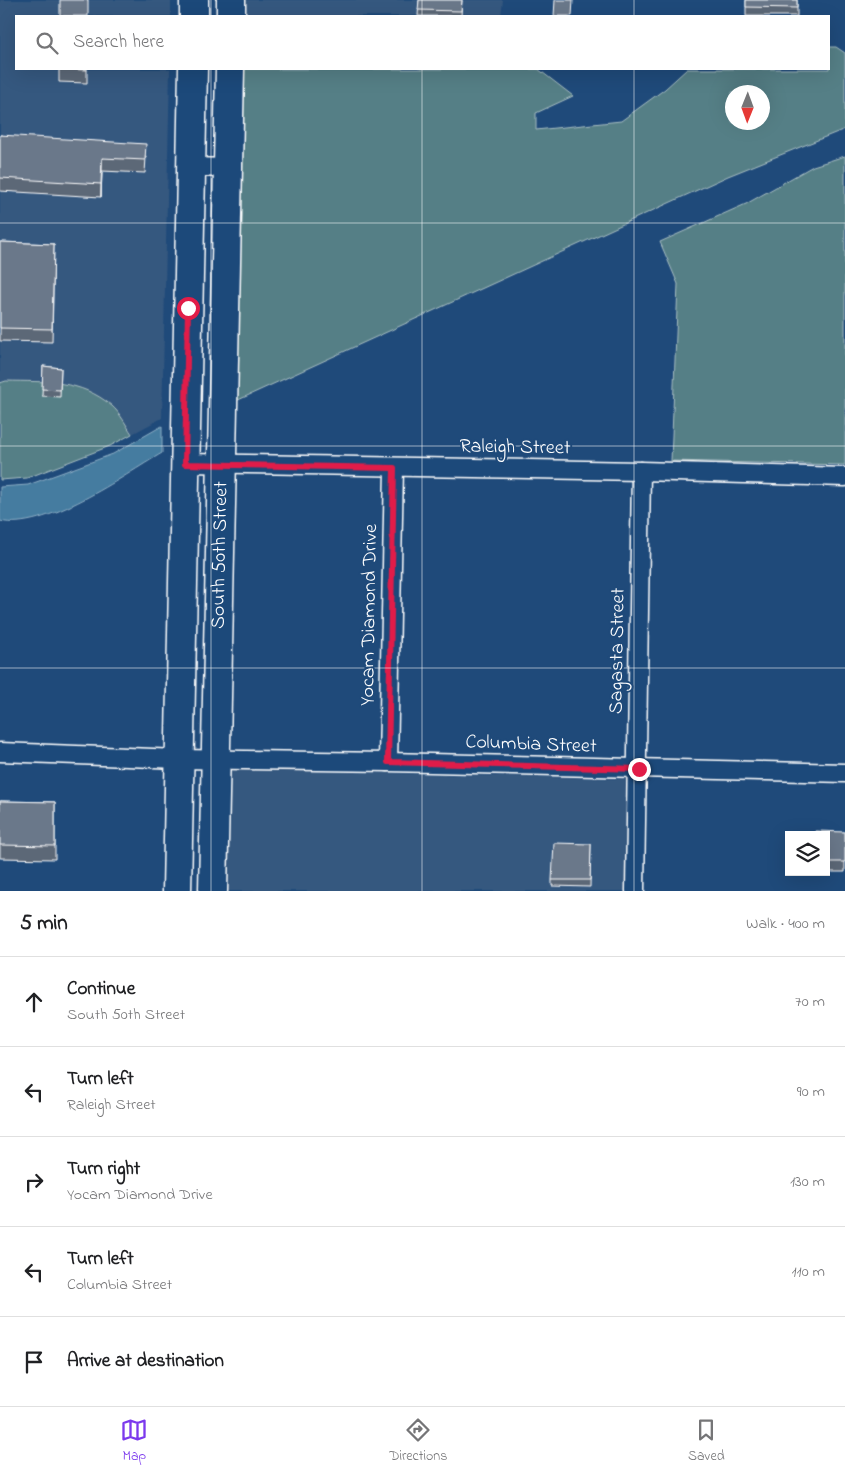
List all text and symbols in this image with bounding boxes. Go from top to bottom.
search box [15,15,830,70]
icon: search [33,29,61,57]
text: Search here [73,29,164,56]
north arrow [725,85,770,130]
route start [177,297,200,320]
street label: Raleigh Street [459,433,571,464]
street label: South 50th Street [204,481,236,629]
street label: Yocam Diamond Drive [354,524,386,706]
street label: Sagasta Street [602,587,635,715]
street label: Columbia Street [465,728,597,762]
route end [628,758,651,781]
map controls [785,831,830,876]
button: layers [785,831,830,876]
text: 5 min [20,909,68,939]
text: Walk · 400 m [746,912,825,936]
text: Continue [67,976,135,1003]
icon: ahead [20,988,48,1016]
text: 70 m [795,990,825,1014]
text: South 50th Street [67,1003,185,1027]
text: Turn left [67,1066,134,1093]
icon: left [20,1078,48,1106]
text: 90 m [797,1080,825,1104]
text: Raleigh Street [67,1093,156,1117]
text: Turn right [67,1156,140,1183]
icon: right [20,1168,48,1196]
text: 130 m [790,1170,825,1194]
text: Yocam Diamond Drive [67,1183,213,1207]
text: Turn left [67,1246,134,1273]
icon: left [20,1258,48,1286]
text: 110 m [791,1260,825,1284]
text: Columbia Street [67,1273,172,1297]
icon: arrive [20,1348,48,1376]
text: Arrive at destination [67,1348,224,1375]
tab: Map [120,1416,148,1467]
tab: Directions [389,1416,447,1467]
tab: Saved [688,1416,725,1467]

